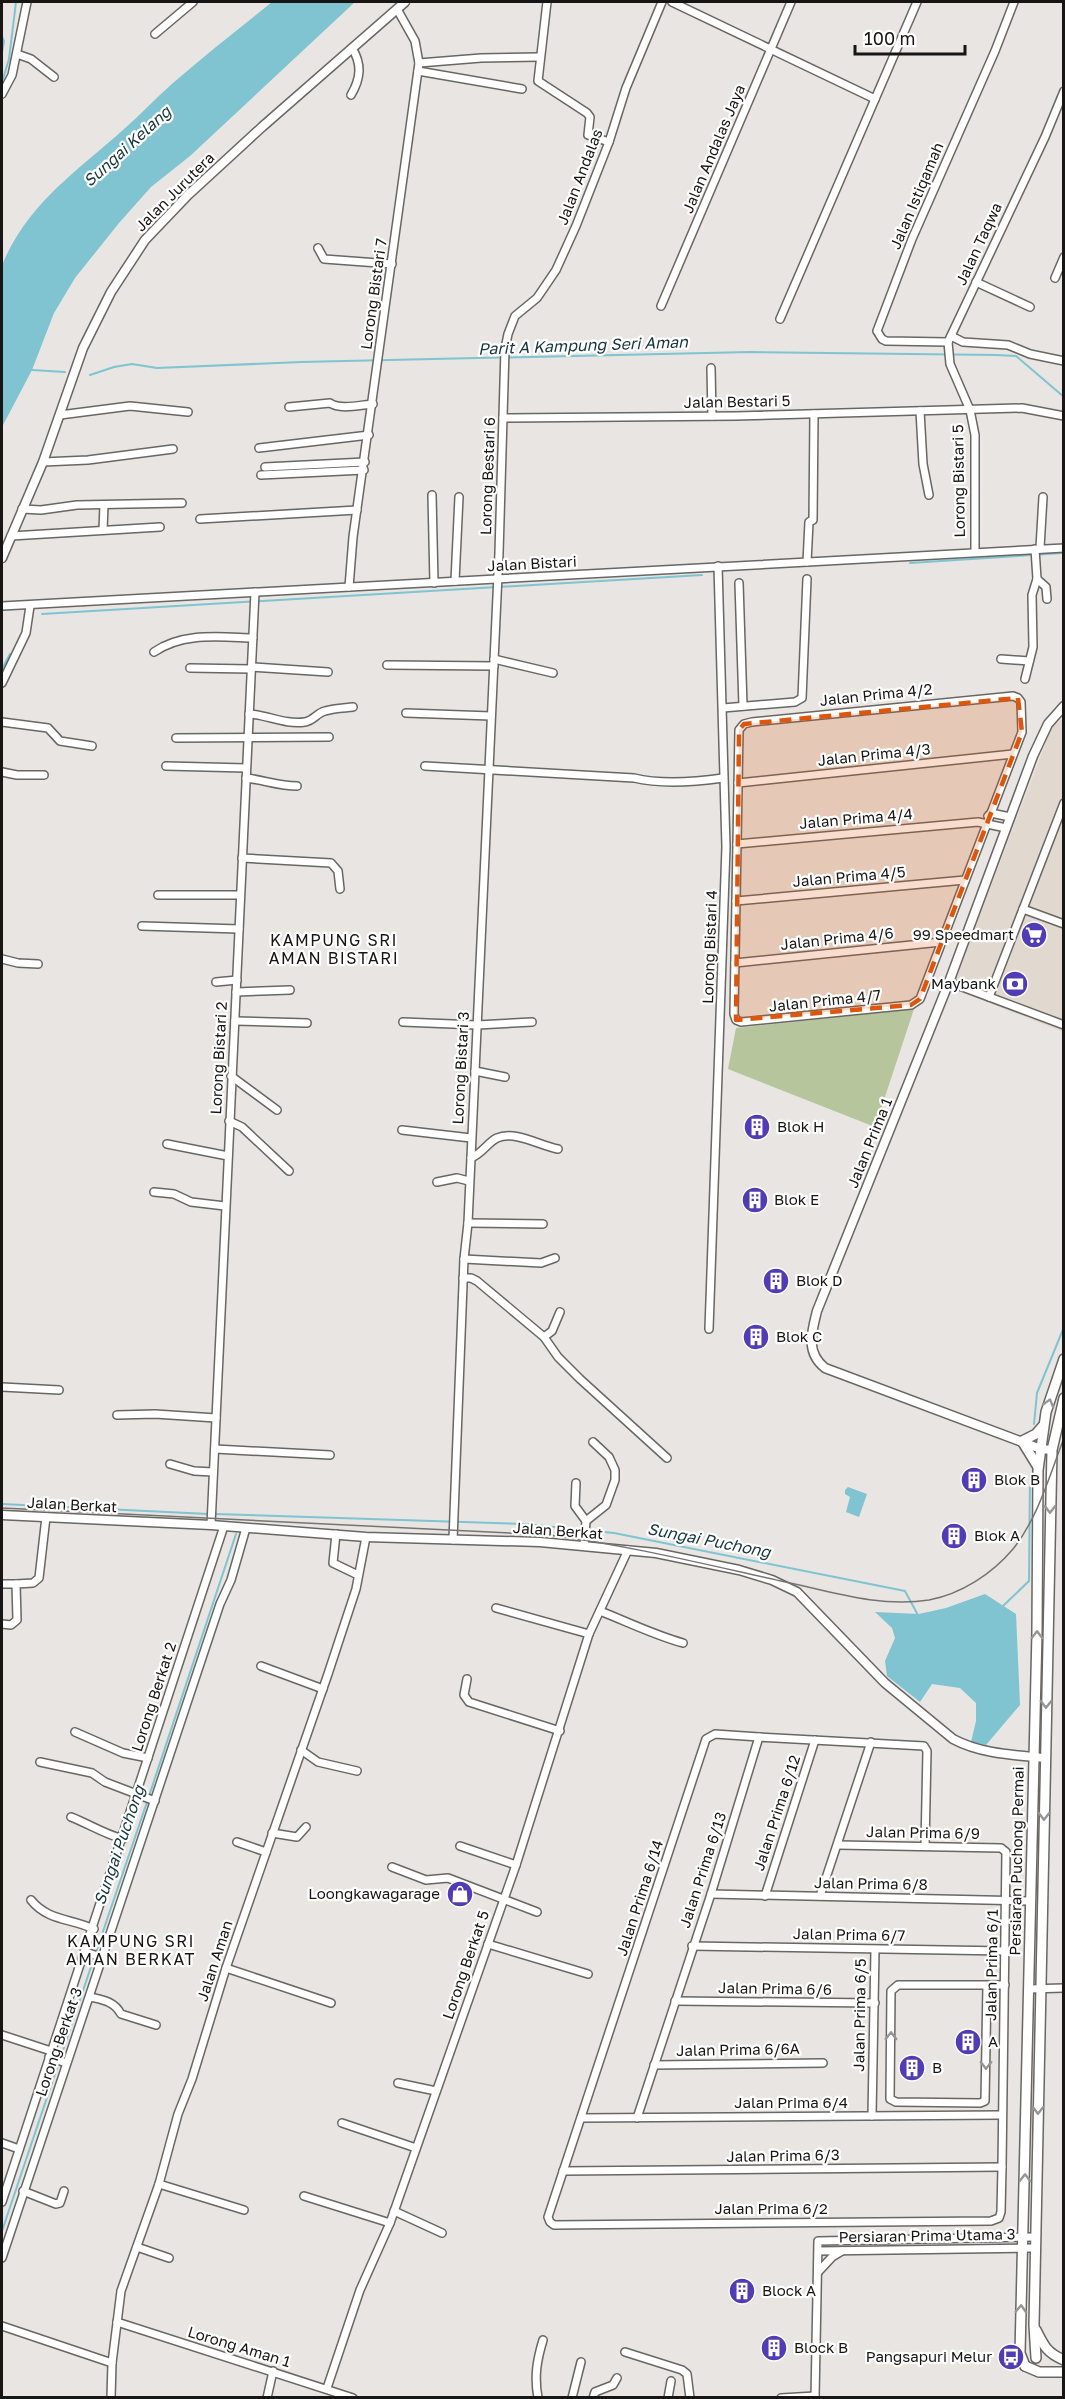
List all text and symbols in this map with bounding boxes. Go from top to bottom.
scale bar [855,18,964,56]
text: 100 m [864,27,915,49]
street label: Jalan Andalas Jaya [678,82,748,216]
water label: Sungai Kelang [79,101,176,190]
street label: Jalan Andalas [553,126,606,227]
street label: Jalan Istiqamah [885,139,947,252]
street label: Jalan Jurutera [131,148,218,235]
street label: Jalan Taqwa [951,199,1005,288]
street label: Lorong Bistari 7 [356,237,390,351]
water label: Parit A Kampung Seri Aman [478,331,689,359]
street label: Jalan Bestari 5 [684,391,790,411]
street label: Lorong Bestari 6 [476,417,498,535]
street label: Lorong Bistari 5 [948,424,968,538]
street label: Jalan Bistari [487,552,577,574]
street label: Jalan Prima 4/2 [819,679,933,709]
street label: Jalan Prima 4/3 [817,739,931,769]
street label: Jalan Prima 4/4 [798,804,913,832]
street label: Jalan Prima 4/5 [792,862,906,890]
street label: Lorong Bistari 4 [698,890,720,1004]
supermarket icon: 99 Speedmart [1019,920,1049,950]
street label: Jalan Prima 4/6 [779,923,894,953]
place label: 99 Speedmart [913,925,1014,943]
district label: KAMPUNG SRI AMAN BISTARI [269,930,399,968]
bank icon: Maybank [1000,969,1030,999]
place label: Maybank [931,974,997,992]
street label: Jalan Prima 4/7 [768,985,882,1015]
street label: Lorong Bistari 2 [206,1001,230,1115]
street label: Lorong Bistari 3 [448,1011,472,1125]
street label: Jalan Prima 1 [843,1095,895,1190]
building icon: Blok H [742,1112,772,1142]
place label: Blok H [777,1117,824,1135]
building icon: Blok E [740,1185,770,1215]
place label: Blok E [774,1190,819,1208]
building icon: Blok D [761,1266,791,1296]
place label: Blok D [796,1271,842,1289]
building icon: Blok C [741,1322,771,1352]
place label: Blok C [776,1327,822,1345]
one-way arrow [1042,1398,1054,1409]
building icon: Blok B [959,1465,989,1495]
place label: Blok B [994,1470,1040,1488]
street label: Jalan Berkat [26,1493,118,1515]
one-way arrow [1044,1504,1057,1513]
street label: Jalan Berkat [512,1518,604,1542]
water label: Sungai Puchong [646,1518,773,1562]
building icon: Blok A [939,1521,969,1551]
place label: Blok A [974,1526,1020,1544]
one-way arrow [1031,1631,1043,1640]
street label: Lorong Berkat 2 [127,1640,179,1754]
one-way arrow [1040,1699,1053,1708]
street label: Jalan Prima 6/12 [749,1753,803,1873]
street label: Persiaran Puchong Permai [1005,1766,1027,1956]
water label: Sungai Puchong [89,1782,149,1907]
street label: Jalan Prima 6/13 [675,1810,729,1930]
one-way arrow [1038,1812,1050,1821]
street label: Jalan Prima 6/9 [866,1822,980,1842]
street label: Jalan Prima 6/14 [612,1837,666,1958]
street label: Jalan Prima 6/8 [814,1873,928,1893]
shop icon: Loongkawagarage [445,1879,475,1909]
place label: Loongkawagarage [308,1884,440,1902]
street label: Lorong Berkat 5 [438,1908,492,2022]
street label: Jalan Prima 6/1 [981,1909,1001,2021]
street label: Jalan Aman [192,1918,236,2003]
street label: Jalan Prima 6/7 [793,1924,905,1944]
district label: KAMPUNG SRI AMAN BERKAT [66,1931,196,1969]
street label: Jalan Prima 6/5 [849,1958,869,2072]
street label: Jalan Prima 6/6 [718,1978,832,1998]
street label: Lorong Berkat 3 [31,1985,85,2099]
building icon: A [953,2027,983,2057]
one-way arrow [885,2031,897,2040]
place label: A [988,2032,998,2050]
street label: Jalan Prima 6/6A [676,2039,800,2059]
building icon: B [897,2053,927,2083]
place label: B [932,2058,942,2076]
one-way arrow [980,2060,993,2069]
street label: Jalan Prima 6/4 [734,2093,848,2111]
one-way arrow [1032,2106,1044,2115]
street label: Jalan Prima 6/3 [726,2145,840,2165]
one-way arrow [1018,2173,1031,2182]
street label: Jalan Prima 6/2 [714,2199,828,2217]
street label: Persiaran Prima Utama 3 [838,2224,1015,2246]
building icon: Block A [727,2276,757,2306]
place label: Block A [762,2281,816,2299]
one-way arrow [1015,2304,1027,2313]
street label: Lorong Aman 1 [186,2322,293,2370]
building icon: Block B [759,2333,789,2363]
place label: Block B [794,2338,848,2356]
bus stop icon: Pangsapuri Melur [996,2342,1026,2372]
place label: Pangsapuri Melur [866,2347,992,2365]

